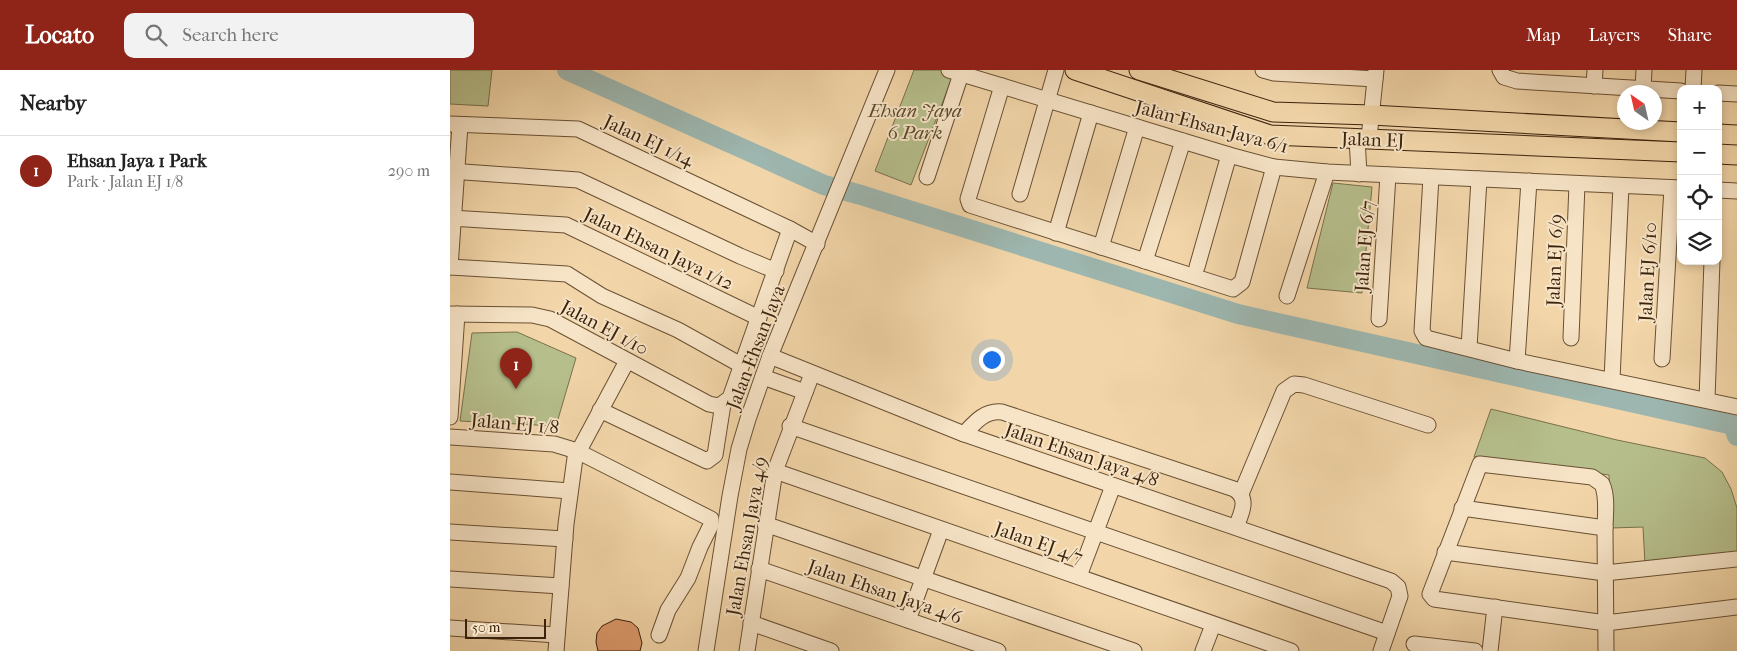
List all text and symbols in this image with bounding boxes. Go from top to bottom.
search box [124,13,474,58]
text: Locato [25,21,94,49]
icon: search [142,21,170,49]
text: Search here [182,24,279,46]
text: Map [1526,25,1560,46]
text: Layers [1588,25,1640,46]
text: Share [1668,25,1712,46]
north arrow [1617,85,1662,130]
map controls [1677,85,1722,265]
button: + [1677,85,1722,130]
text: Nearby [20,91,86,115]
street label: Jalan Ehsan Jaya 6/1 [1131,95,1291,158]
park label: Ehsan Jaya 6 Park [867,100,962,144]
street label: Jalan EJ 1/14 [598,110,698,172]
street label: Jalan EJ [1339,128,1405,152]
button: − [1677,130,1722,175]
text: Ehsan Jaya 1 Park [67,150,207,172]
text: 1 [33,161,39,180]
text: 290 m [388,161,430,180]
text: Park · Jalan EJ 1/8 [67,172,183,191]
button: locate [1677,175,1722,220]
street label: Jalan EJ 6/7 [1351,200,1379,295]
street label: Jalan Ehsan Jaya 1/12 [578,202,737,295]
street label: Jalan EJ 6/9 [1542,213,1568,309]
button: layers [1677,220,1722,265]
street label: Jalan EJ 6/10 [1634,222,1662,324]
street label: Jalan Ehsan Jaya [721,282,790,415]
street label: Jalan EJ 1/10 [555,295,652,360]
your location [979,347,1005,373]
pin: 1 [500,348,532,389]
street label: Jalan EJ 1/8 [468,409,560,439]
street label: Jalan Ehsan Jaya 4/8 [1000,418,1161,492]
street label: Jalan Ehsan Jaya 4/9 [722,455,772,620]
street label: Jalan EJ 4/7 [989,517,1086,568]
street label: Jalan Ehsan Jaya 4/6 [803,555,965,629]
scale bar [465,616,546,639]
text: 50 m [472,619,500,636]

